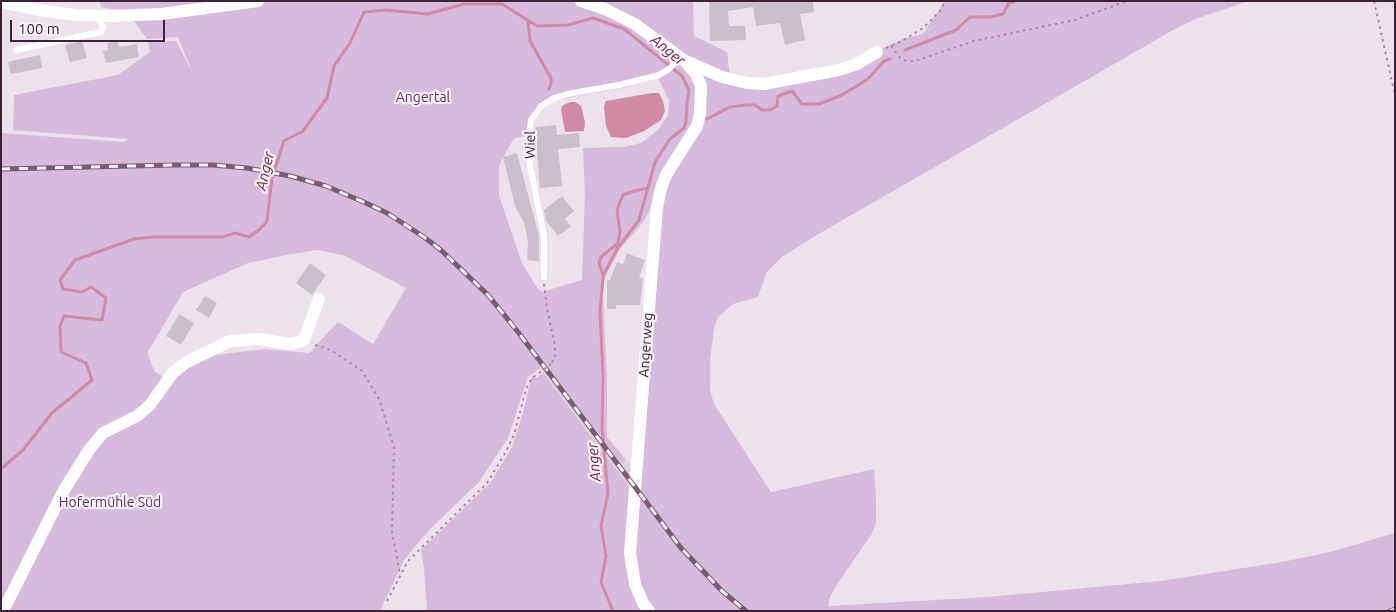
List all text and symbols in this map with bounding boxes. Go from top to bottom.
scale bar [12,10,168,42]
text: 100 m [18,20,60,37]
water label: Anger [647,31,689,69]
park label: Angertal [396,89,450,105]
street label: Wiel [521,131,539,159]
water label: Anger [252,150,278,192]
street label: Angerweg [635,312,657,378]
water label: Anger [583,442,605,482]
park label: Hofermühle Süd [59,494,161,510]

